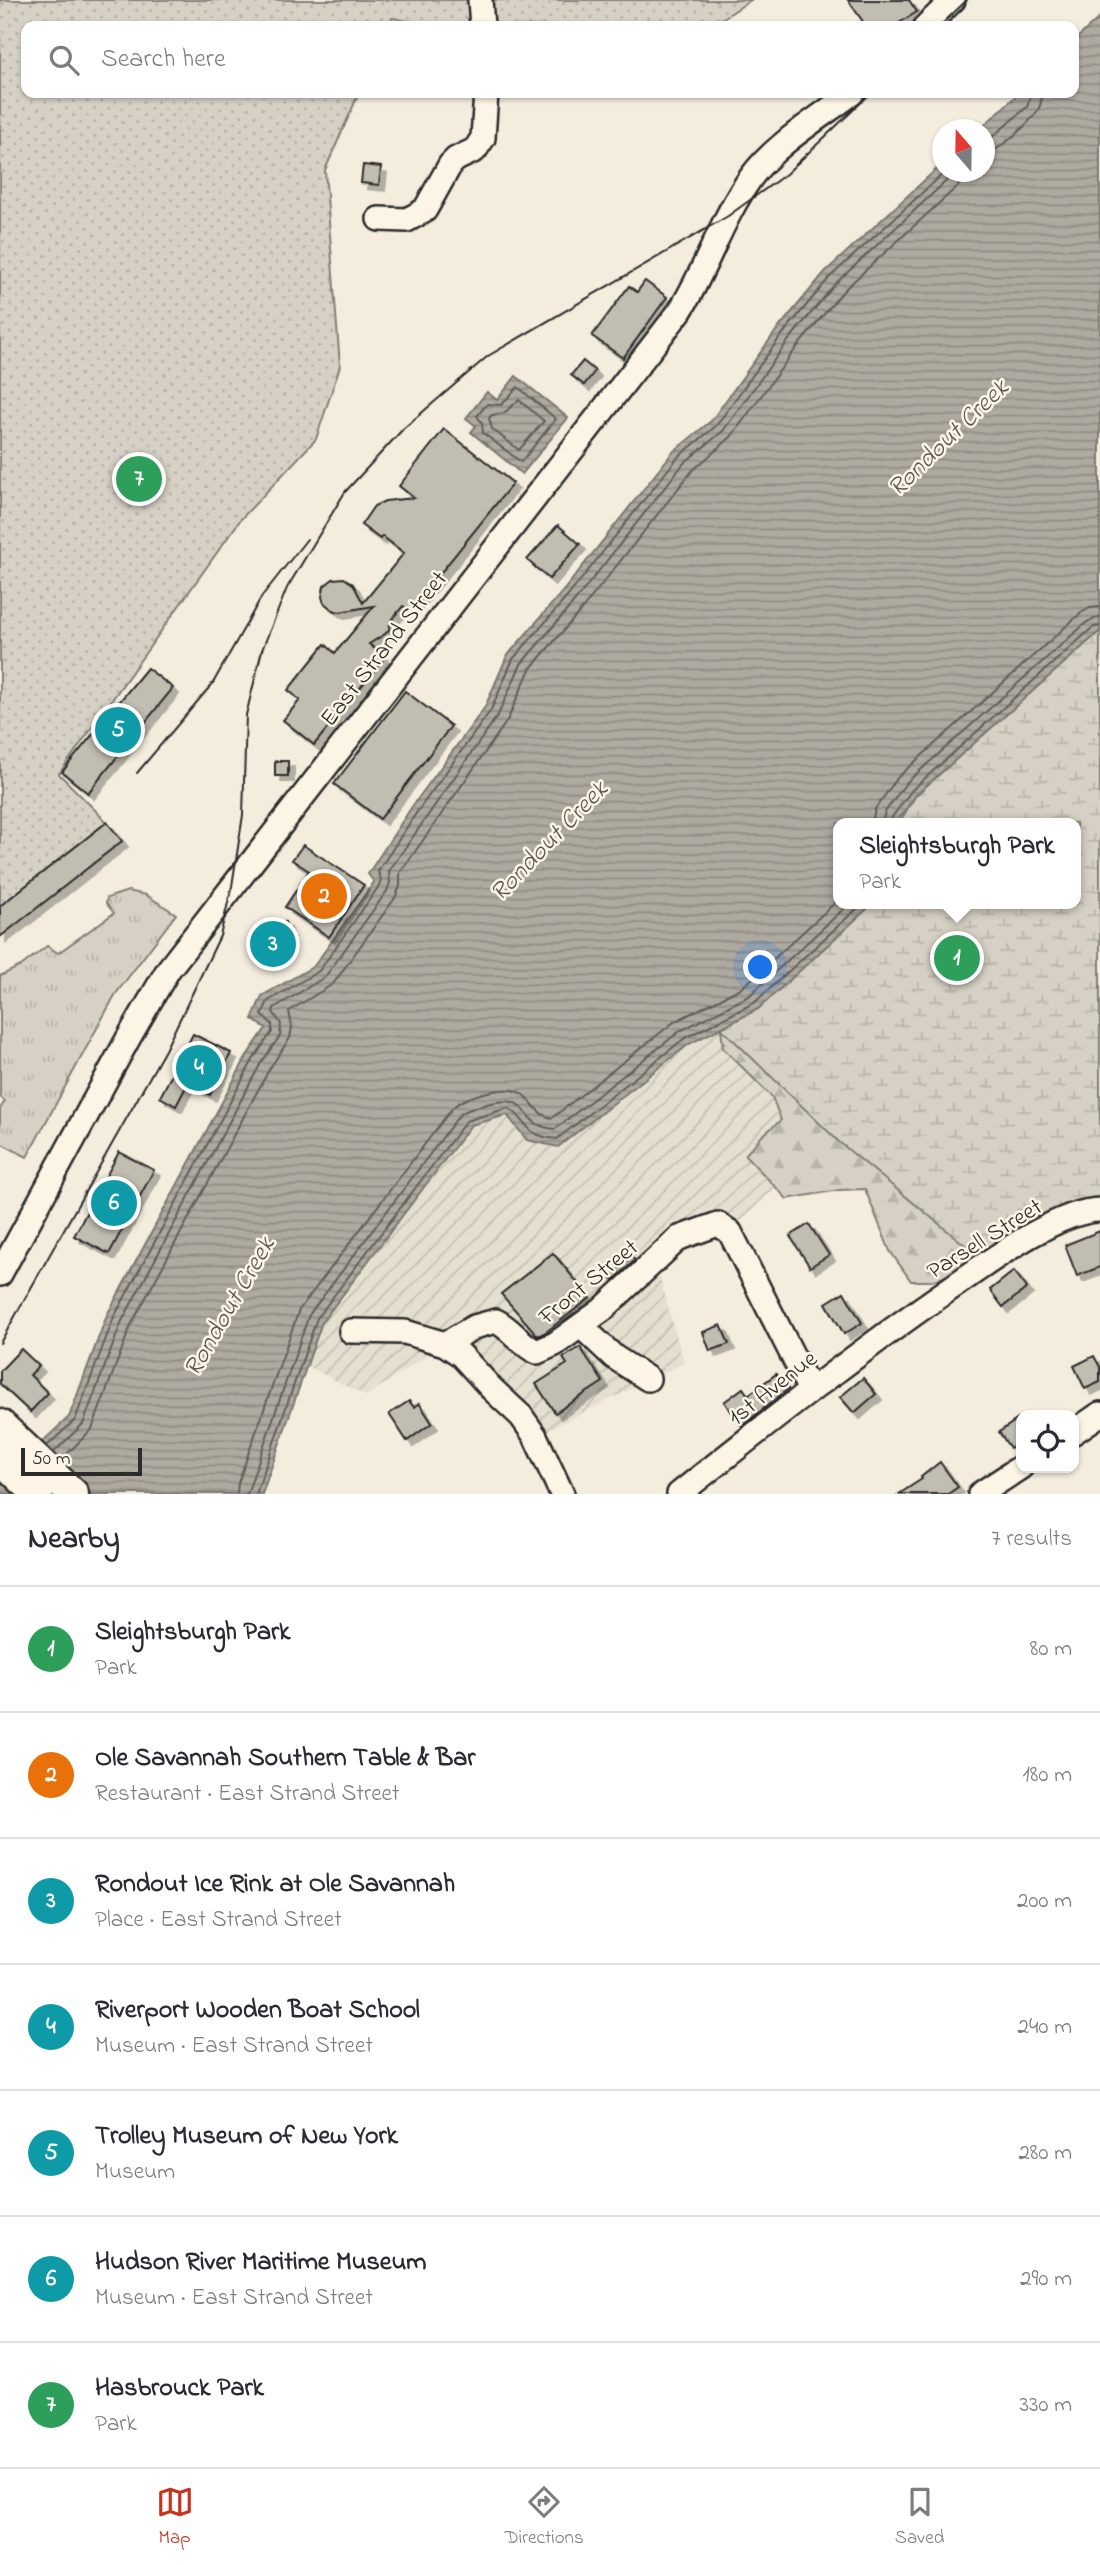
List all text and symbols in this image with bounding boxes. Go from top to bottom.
search box [21,21,1079,98]
icon: search [45,41,83,79]
text: Search here [101,41,226,79]
north arrow [932,119,995,182]
water label: Rondout Creek [880,370,1020,507]
pin: 7 [116,453,162,505]
street label: East Strand Street [313,564,457,735]
pin: 5 [95,704,141,756]
water label: Rondout Creek [482,772,619,911]
popup [833,818,1081,909]
text: Sleightsburgh Park [859,828,1055,866]
text: Park [859,866,901,899]
pin: 2 [301,870,347,922]
pin: 3 [250,918,296,970]
pin: 1 [934,932,980,984]
your location [743,950,777,984]
pin: 4 [176,1042,222,1094]
pin: 6 [91,1177,137,1229]
street label: Parsell Street [921,1191,1050,1290]
water label: Rondout Creek [175,1229,287,1385]
street label: Front Street [531,1232,647,1335]
street label: 1st Avenue [721,1342,826,1435]
map controls [1016,1410,1079,1473]
button: locate [1016,1410,1079,1473]
scale bar [21,1445,142,1477]
text: 50 m [32,1446,71,1473]
text: Nearby [28,1518,120,1562]
text: 7 results [991,1523,1072,1556]
text: Sleightsburgh Park [95,1614,290,1652]
text: 1 [47,1633,55,1666]
text: 80 m [1030,1633,1072,1666]
text: Park [95,1652,137,1685]
text: Ole Savannah Southern Table & Bar [95,1740,475,1778]
text: 2 [45,1759,57,1792]
text: 180 m [1023,1759,1072,1792]
text: Restaurant · East Strand Street [95,1778,400,1811]
text: Rondout Ice Rink at Ole Savannah [95,1866,455,1904]
text: 3 [46,1885,56,1918]
text: 200 m [1017,1885,1072,1918]
text: Place · East Strand Street [95,1904,342,1937]
text: Riverport Wooden Boat School [95,1992,420,2030]
text: 4 [46,2011,56,2044]
text: 240 m [1018,2011,1072,2044]
text: Museum · East Strand Street [95,2030,373,2063]
text: Trolley Museum of New York [95,2118,398,2156]
text: 5 [44,2137,58,2170]
text: 280 m [1018,2137,1072,2170]
text: Museum [95,2156,175,2189]
text: Hudson River Maritime Museum [95,2244,426,2282]
text: 6 [46,2263,56,2296]
text: 290 m [1020,2263,1072,2296]
text: Museum · East Strand Street [95,2282,373,2315]
text: Hasbrouck Park [95,2370,264,2408]
text: 7 [46,2389,56,2422]
text: 330 m [1019,2389,1072,2422]
text: Park [95,2408,137,2441]
tab: Map [156,2483,194,2552]
tab: Directions [505,2483,584,2552]
tab: Saved [895,2483,944,2552]

